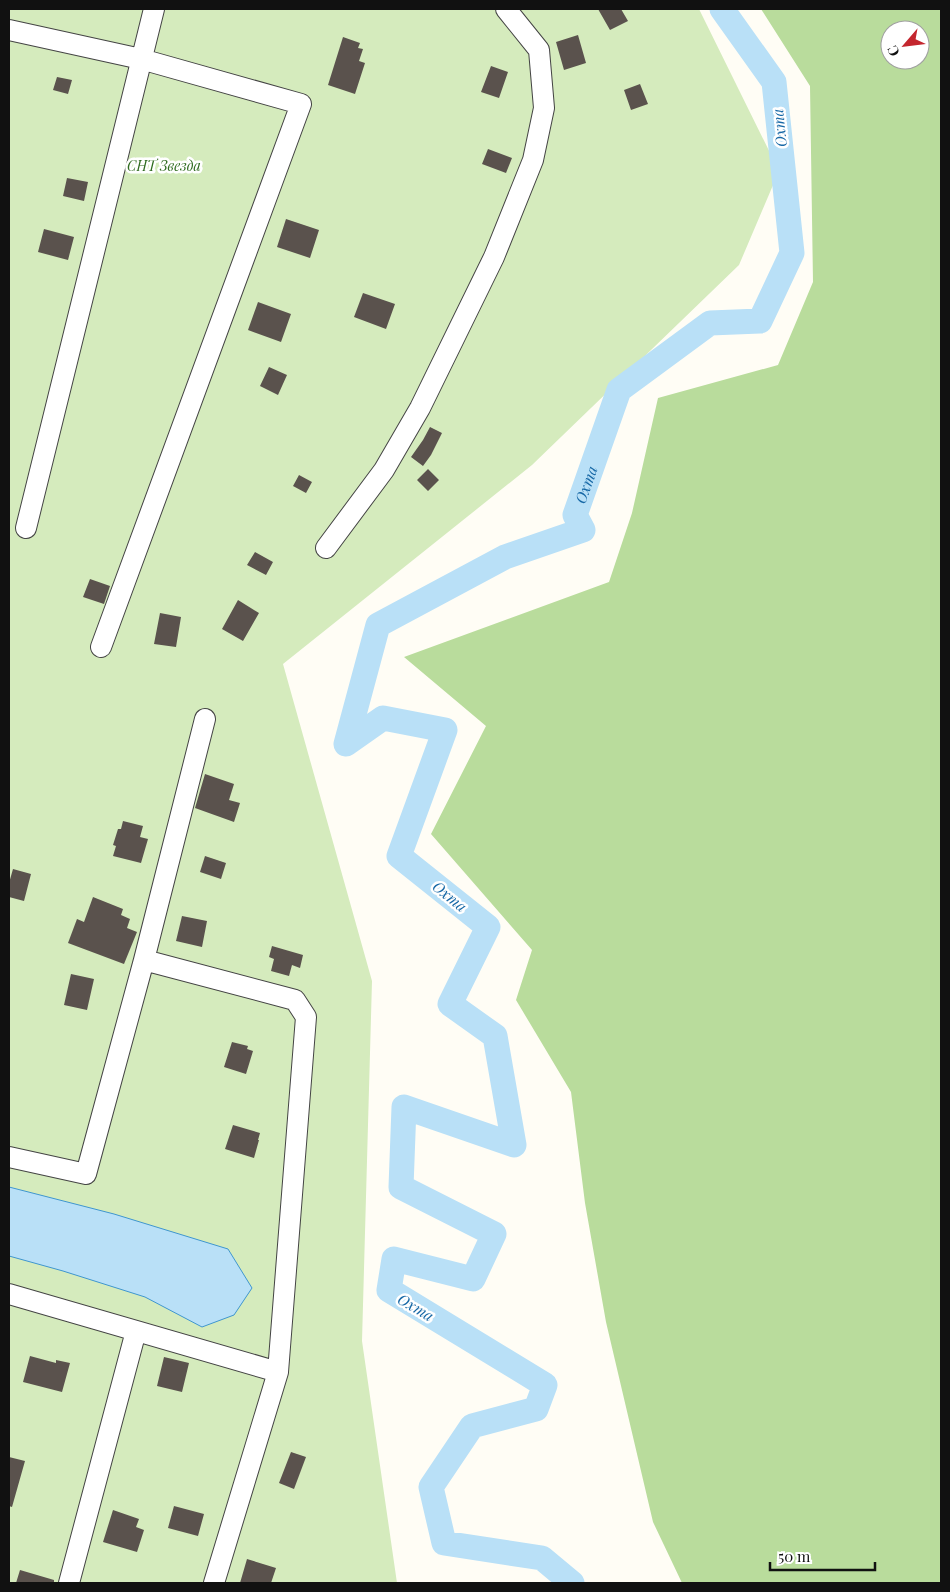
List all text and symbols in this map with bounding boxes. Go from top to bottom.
north arrow [880,20,930,70]
text: С [882,42,904,60]
water label: Охта [767,108,791,148]
park label: СНТ Звезда [127,156,201,175]
water label: Охта [570,463,602,506]
water label: Охта [429,876,471,916]
water label: Охта [394,1288,438,1326]
scale bar [770,1540,875,1572]
text: 50 m [778,1546,811,1566]

